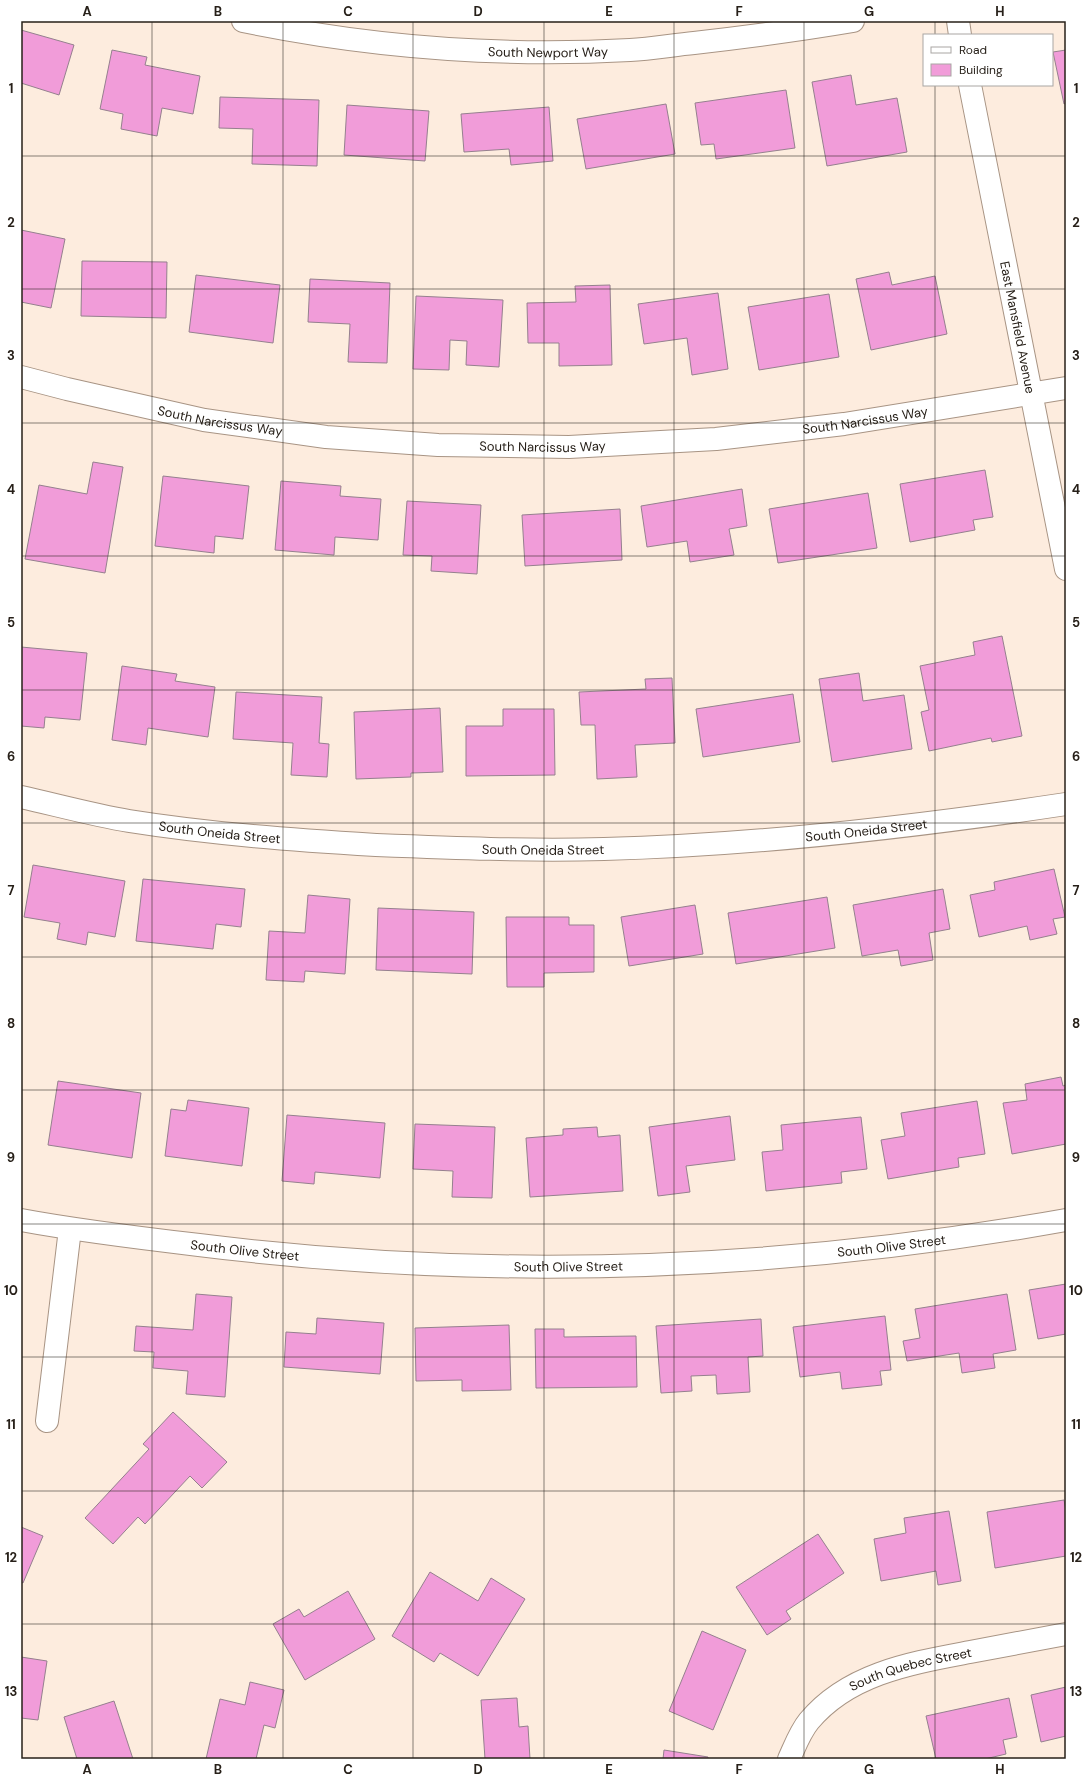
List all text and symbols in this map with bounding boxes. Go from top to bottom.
text: A [82,3,92,20]
text: B [214,3,222,20]
text: C [343,3,353,20]
text: D [473,3,483,20]
text: E [605,3,613,20]
text: F [735,3,743,20]
text: G [864,3,874,20]
text: H [995,3,1005,20]
legend [923,34,1053,86]
text: Road [959,42,987,58]
street label: South Newport Way [488,43,608,61]
text: Building [959,62,1003,78]
text: 1 [9,80,13,97]
text: 1 [1074,80,1078,97]
text: 2 [7,214,15,231]
text: 2 [1072,214,1080,231]
street label: East Mansfield Avenue [996,260,1039,395]
text: 3 [7,347,15,364]
text: 3 [1072,347,1080,364]
street label: South Narcissus Way [156,402,284,440]
street label: South Narcissus Way [801,403,929,438]
street label: South Narcissus Way [479,437,606,456]
text: 4 [7,481,15,498]
text: 4 [1072,481,1080,498]
text: 5 [7,614,15,631]
text: 5 [1072,614,1080,631]
text: 6 [7,748,15,765]
text: 6 [1072,748,1080,765]
street label: South Oneida Street [805,815,928,846]
street label: South Oneida Street [158,818,281,847]
street label: South Oneida Street [482,841,604,859]
text: 7 [8,882,15,899]
text: 7 [1073,882,1080,899]
text: 8 [7,1015,15,1032]
text: 8 [1072,1015,1080,1032]
text: 9 [7,1149,15,1166]
text: 9 [1072,1149,1080,1166]
street label: South Olive Street [836,1231,947,1261]
street label: South Olive Street [190,1236,300,1265]
street label: South Olive Street [514,1257,623,1275]
text: 10 [4,1282,18,1299]
text: 10 [1069,1282,1083,1299]
text: 11 [6,1416,16,1433]
text: 11 [1071,1416,1081,1433]
text: 12 [5,1549,17,1566]
text: 12 [1070,1549,1082,1566]
street label: South Quebec Street [846,1644,973,1695]
text: 13 [5,1683,17,1700]
text: 13 [1070,1683,1082,1700]
text: A [82,1761,92,1778]
text: B [214,1761,222,1778]
text: C [343,1761,353,1778]
text: D [473,1761,483,1778]
text: E [605,1761,613,1778]
text: F [735,1761,743,1778]
text: G [864,1761,874,1778]
text: H [995,1761,1005,1778]

